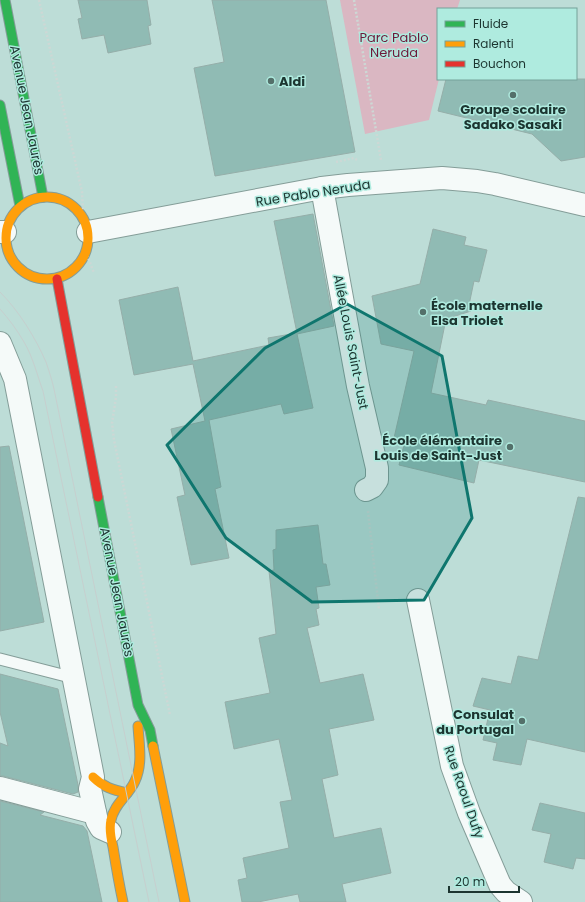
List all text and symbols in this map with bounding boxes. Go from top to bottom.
legend [437,8,577,80]
text: Fluide [473,15,508,32]
park label: Parc Pablo Neruda [359,28,429,62]
text: Ralenti [473,35,514,52]
street label: Avenue Jean Jaurès [5,44,49,177]
text: Bouchon [473,55,526,72]
place label: Aldi [279,72,305,91]
marker: Aldi [266,76,276,86]
marker: Groupe scolaire Sadako Sasaki [508,90,518,100]
place label: Groupe scolaire Sadako Sasaki [460,100,566,134]
street label: Rue Pablo Neruda [254,175,372,211]
street label: Allée Louis Saint-Just [329,273,373,411]
place label: École maternelle Elsa Triolet [431,296,543,330]
marker: École maternelle Elsa Triolet [418,307,428,317]
place label: École élémentaire Louis de Saint-Just [374,431,502,465]
marker: École élémentaire Louis de Saint-Just [505,442,515,452]
street label: Avenue Jean Jaurès [95,526,139,659]
place label: Consulat du Portugal [436,705,514,739]
marker: Consulat du Portugal [517,716,527,726]
street label: Rue Raoul Dufy [439,743,489,842]
scale bar [449,868,519,894]
text: 20 m [455,873,485,890]

